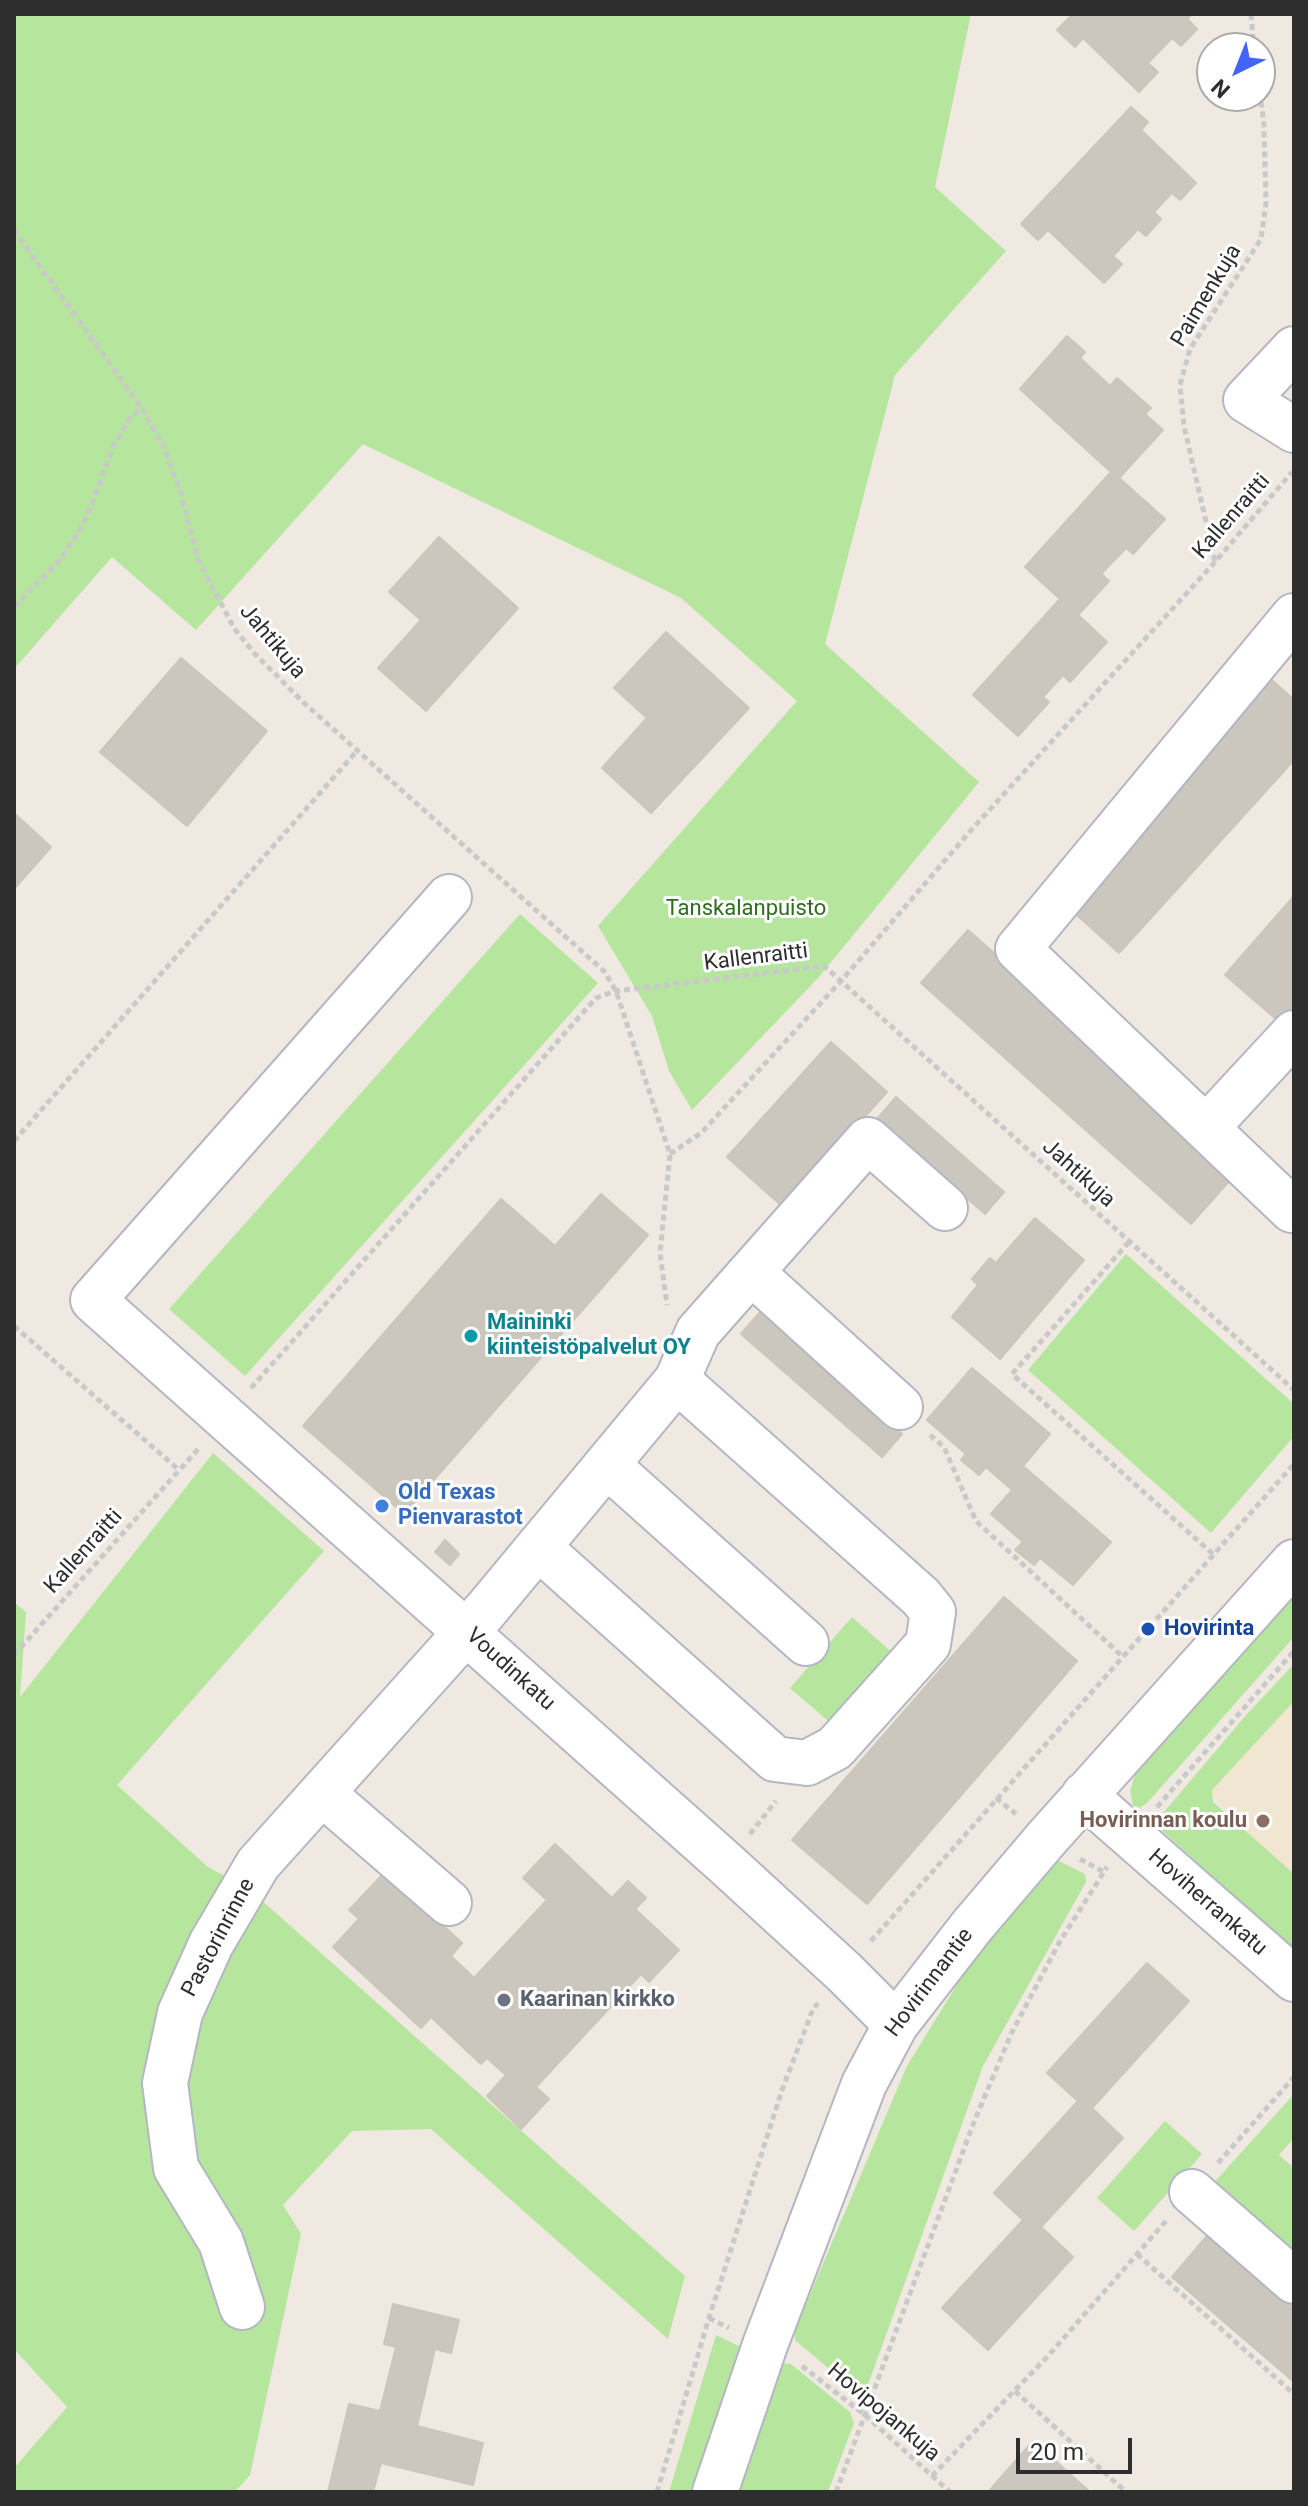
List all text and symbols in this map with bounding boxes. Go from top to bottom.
north arrow [1196,32,1276,112]
text: N [1206,74,1235,103]
street label: Paimenkuja [1166,240,1248,352]
street label: Kallenraitti [1188,469,1276,565]
street label: Jahtikuja [233,599,311,685]
park label: Tanskalanpuisto [666,896,826,922]
street label: Kallenraitti [703,939,809,977]
street label: Jahtikuja [1036,1134,1120,1214]
place label: Maininki kiinteistöpalvelut OY [487,1310,691,1362]
marker: Maininki kiinteistöpalvelut OY [462,1327,480,1345]
place label: Old Texas Pienvarastot [398,1480,523,1532]
marker: Old Texas Pienvarastot [373,1497,391,1515]
street label: Kallenraitti [39,1504,129,1600]
place label: Hovirinta [1164,1616,1254,1642]
marker: Hovirinta [1139,1620,1157,1638]
street label: Voudinkatu [460,1623,560,1717]
place label: Hovirinnan koulu [1079,1808,1247,1834]
marker: Hovirinnan koulu [1254,1812,1272,1830]
street label: Hoviherrankatu [1142,1844,1272,1962]
street label: Pastorinrinne [177,1874,261,2002]
street label: Hovirinnantie [880,1923,980,2043]
place label: Kaarinan kirkko [520,1987,675,2013]
marker: Kaarinan kirkko [495,1991,513,2009]
street label: Hovipojankuja [821,2358,945,2468]
scale bar [1020,2422,1136,2472]
text: 20 m [1030,2438,1084,2466]

